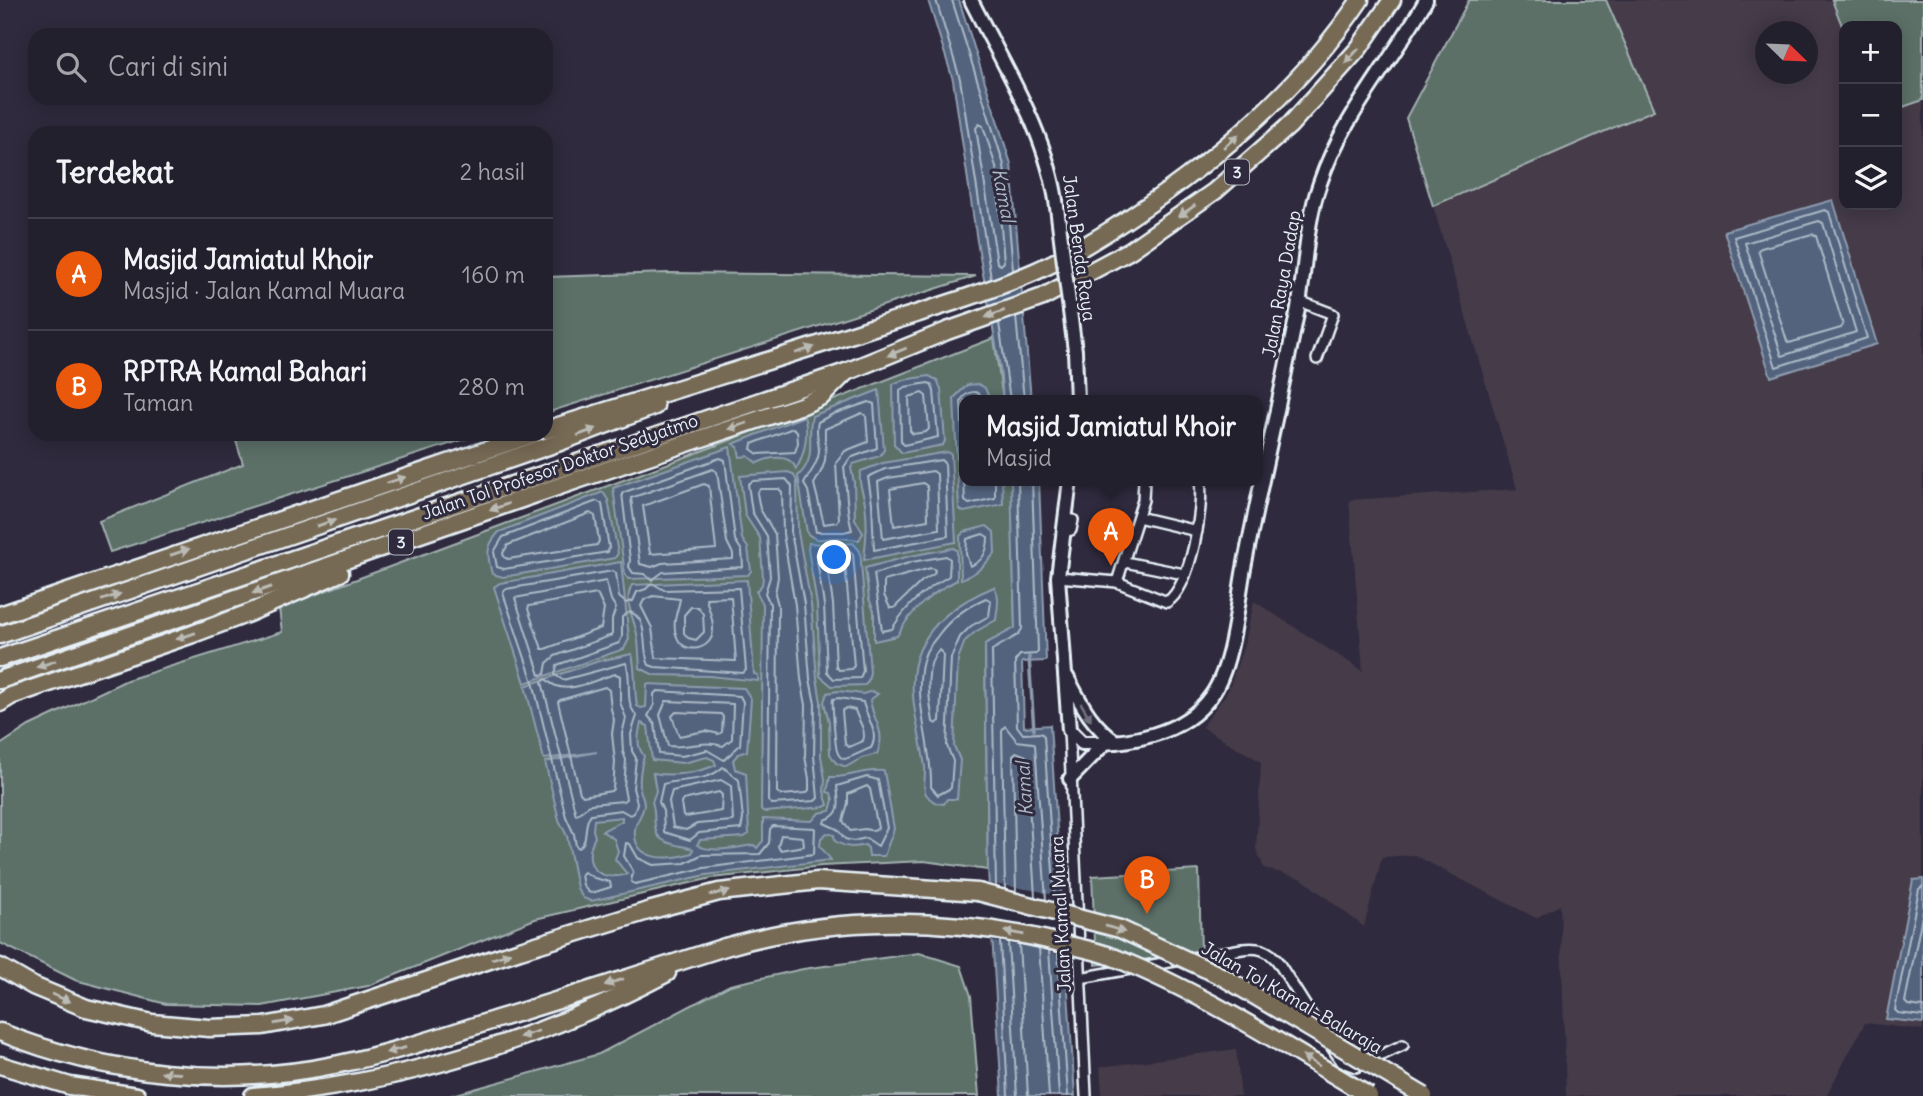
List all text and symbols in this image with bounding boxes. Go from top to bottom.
north arrow [1755,21,1818,84]
map controls [1839,21,1902,210]
button: + [1839,21,1902,84]
search box [28,28,553,105]
one-way arrow [1345,47,1361,64]
icon: search [52,48,90,86]
text: Cari di sini [108,50,228,83]
button: − [1839,84,1902,147]
one-way arrow [1223,134,1240,149]
button: layers [1839,147,1902,210]
text: Terdekat [56,153,174,191]
text: 2 hasil [460,157,525,186]
road number: 3 [1225,160,1249,184]
water label: Kamal [987,166,1021,227]
street label: Jalan Benda Raya [1058,173,1101,323]
one-way arrow [1178,204,1196,218]
street label: Jalan Raya Dadap [1257,209,1306,359]
text: Masjid Jamiatul Khoir [123,243,373,276]
text: A [72,260,86,289]
text: 160 m [462,260,525,289]
text: Masjid · Jalan Kamal Muara [123,276,405,305]
one-way arrow [984,309,1005,320]
one-way arrow [795,344,816,355]
one-way arrow [886,346,907,357]
text: RPTRA Kamal Bahari [123,355,367,388]
text: B [71,372,87,401]
text: 280 m [458,372,525,401]
text: Taman [123,388,193,417]
popup [959,395,1263,486]
street label: Jalan Tol Profesor Doktor Sedyatmo [419,408,701,525]
text: Masjid Jamiatul Khoir [986,410,1236,443]
one-way arrow [727,421,748,432]
one-way arrow [577,426,598,437]
text: Masjid [986,443,1052,472]
one-way arrow [386,474,407,485]
one-way arrow [489,502,510,513]
pin: A [1088,508,1134,566]
one-way arrow [316,517,337,528]
road number: 3 [389,530,413,554]
your location [817,540,851,574]
one-way arrow [170,546,191,557]
one-way arrow [251,585,272,596]
one-way arrow [100,591,121,602]
one-way arrow [175,631,196,642]
one-way arrow [36,659,57,670]
one-way arrow [1080,702,1092,721]
water label: Kamal [1010,758,1038,817]
street label: Jalan Kamal Muara [1045,835,1076,993]
pin: B [1124,856,1170,914]
one-way arrow [709,887,731,898]
one-way arrow [1104,924,1125,935]
one-way arrow [1003,927,1025,938]
street label: Jalan Tol Kamal–Balaraja [1198,936,1387,1059]
one-way arrow [491,950,512,961]
one-way arrow [603,978,624,988]
one-way arrow [50,992,71,1003]
one-way arrow [273,1016,295,1027]
one-way arrow [518,1029,539,1040]
one-way arrow [385,1045,406,1055]
one-way arrow [1301,1055,1320,1067]
one-way arrow [160,1068,182,1079]

